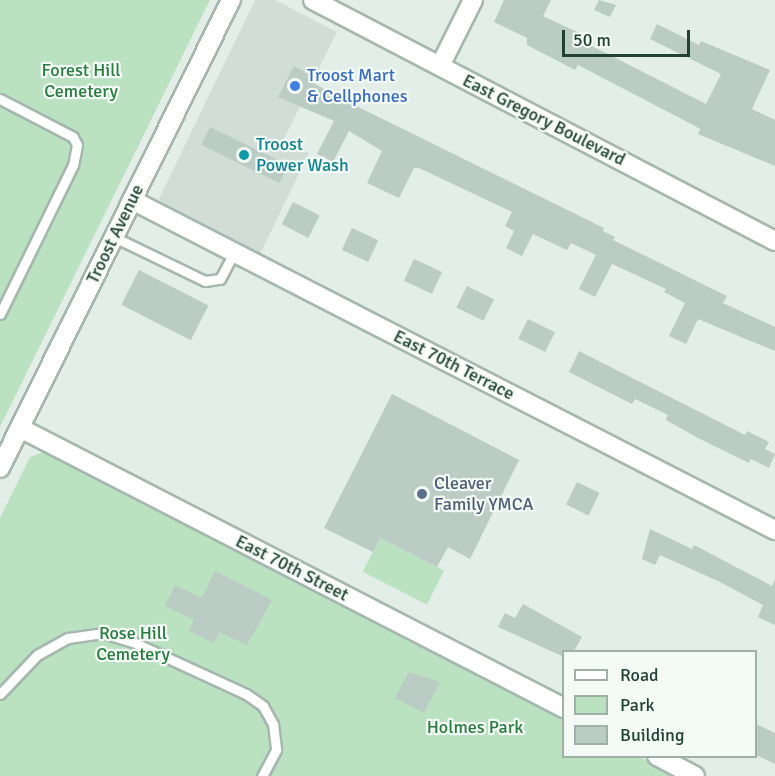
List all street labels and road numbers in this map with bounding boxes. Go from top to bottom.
street label: East Gregory Boulevard [459,70,629,170]
street label: Troost Avenue [82,181,148,287]
street label: East 70th Terrace [390,325,518,405]
street label: East 70th Street [232,530,352,606]

